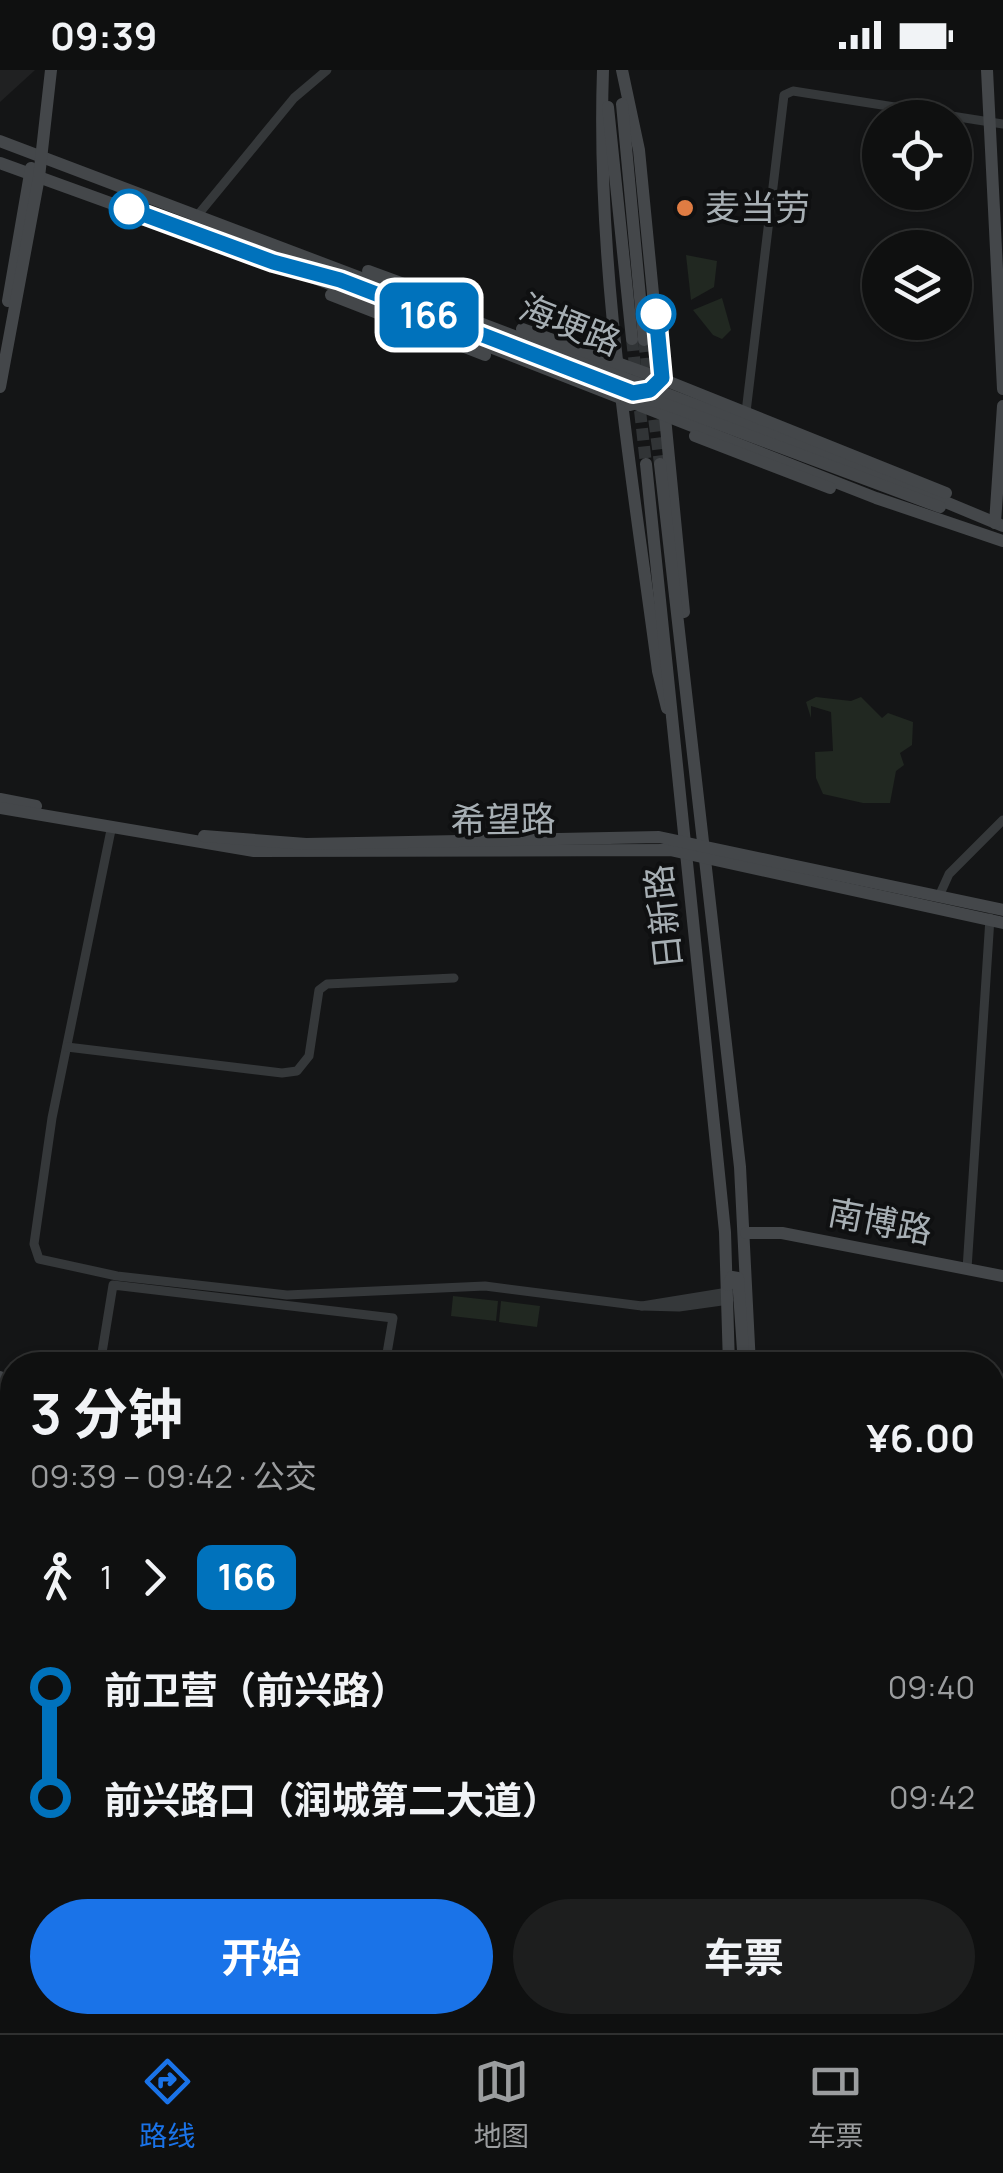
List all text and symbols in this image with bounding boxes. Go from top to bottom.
text: 09:39 [50,9,157,61]
map controls [862,100,972,340]
button: locate [862,100,972,210]
place label: 麦当劳 [705,183,810,231]
unlabelled marker [110,190,148,228]
marker: 麦当劳 [674,197,696,219]
button: layers [862,230,972,340]
line badge: 166 [372,282,486,348]
street label: 海埂路 [513,282,628,366]
text: 166 [400,291,458,339]
unlabelled marker [637,295,675,333]
street label: 希望路 [450,794,556,844]
street label: 日新路 [634,862,692,972]
street label: 南博路 [824,1187,936,1255]
text: 3 分钟 [30,1375,183,1451]
text: ¥6.00 [867,1411,975,1463]
text: 09:39 – 09:42 · 公交 [30,1454,317,1498]
icon: walk [30,1550,85,1605]
icon: forward [127,1550,182,1605]
text: 166 [217,1553,276,1601]
text: 1 [100,1555,112,1599]
text: 前卫营（前兴路） [104,1663,408,1715]
text: 09:40 [888,1665,975,1709]
text: 前兴路口（润城第二大道） [104,1773,560,1825]
text: 09:42 [889,1775,975,1819]
button: 开始 [30,1899,493,2014]
button: 车票 [513,1899,975,2014]
tab: 路线 [139,2054,195,2154]
tab: 地图 [473,2054,530,2154]
tab: 车票 [808,2054,864,2154]

